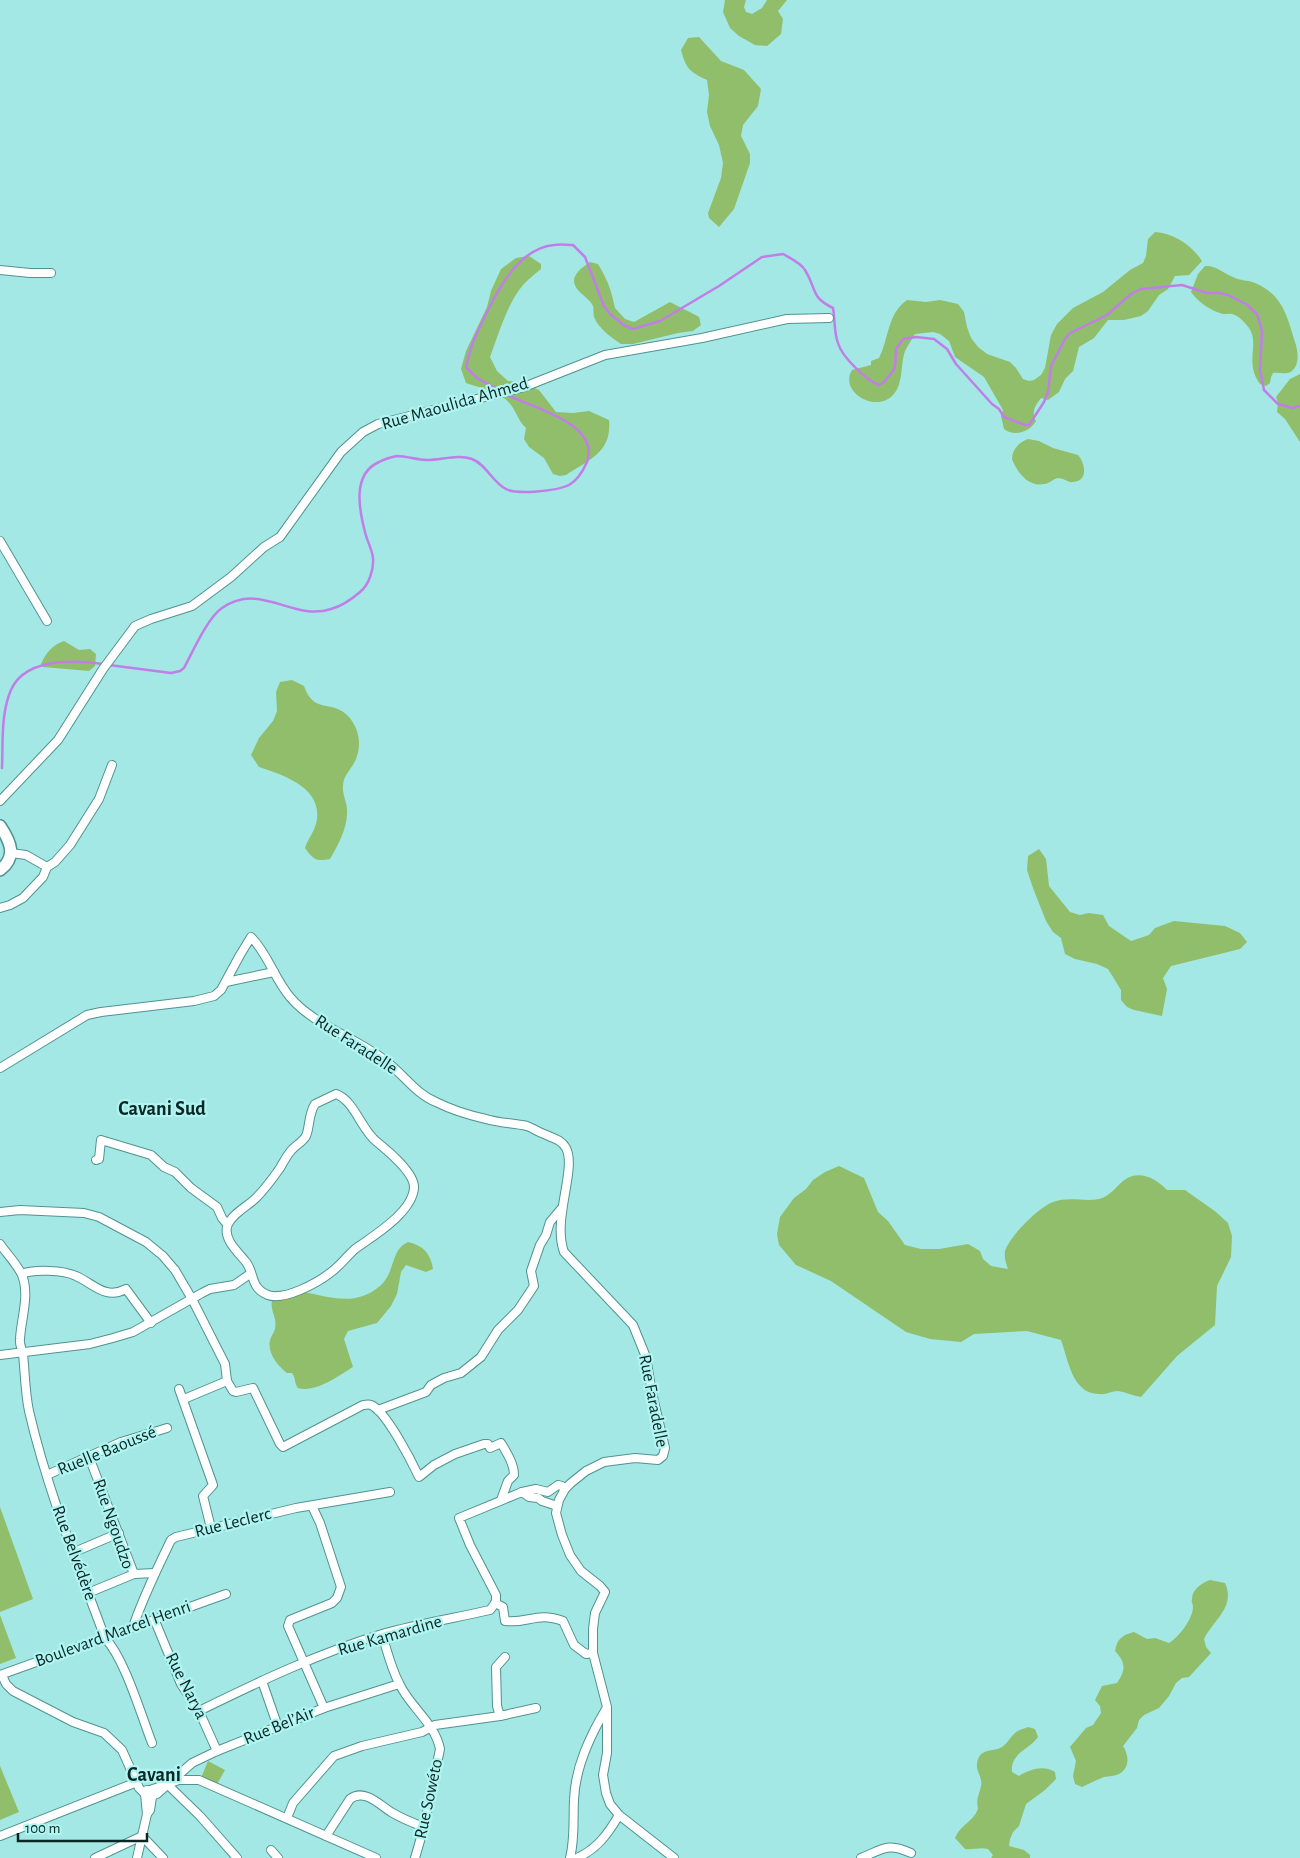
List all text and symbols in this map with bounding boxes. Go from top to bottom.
street label: Rue Maoulida Ahmed [380,374,530,434]
street label: Rue Faradelle [312,1012,400,1078]
district label: Cavani Sud [118,1099,206,1119]
street label: Rue Faradelle [635,1353,671,1449]
street label: Ruelle Baoussé [55,1423,159,1479]
street label: Rue Ngoudzo [89,1477,137,1572]
street label: Rue Belvédère [49,1503,99,1603]
street label: Rue Leclerc [193,1505,273,1541]
street label: Boulevard Marcel Henri [33,1598,193,1670]
street label: Rue Kamardine [336,1613,444,1659]
street label: Rue Narya [162,1650,210,1722]
street label: Rue Bel’Air [241,1704,317,1748]
street label: Rue Sowéto [412,1757,446,1841]
district label: Cavani [127,1765,181,1785]
scale bar [18,1810,146,1842]
text: 100 m [25,1821,60,1836]

